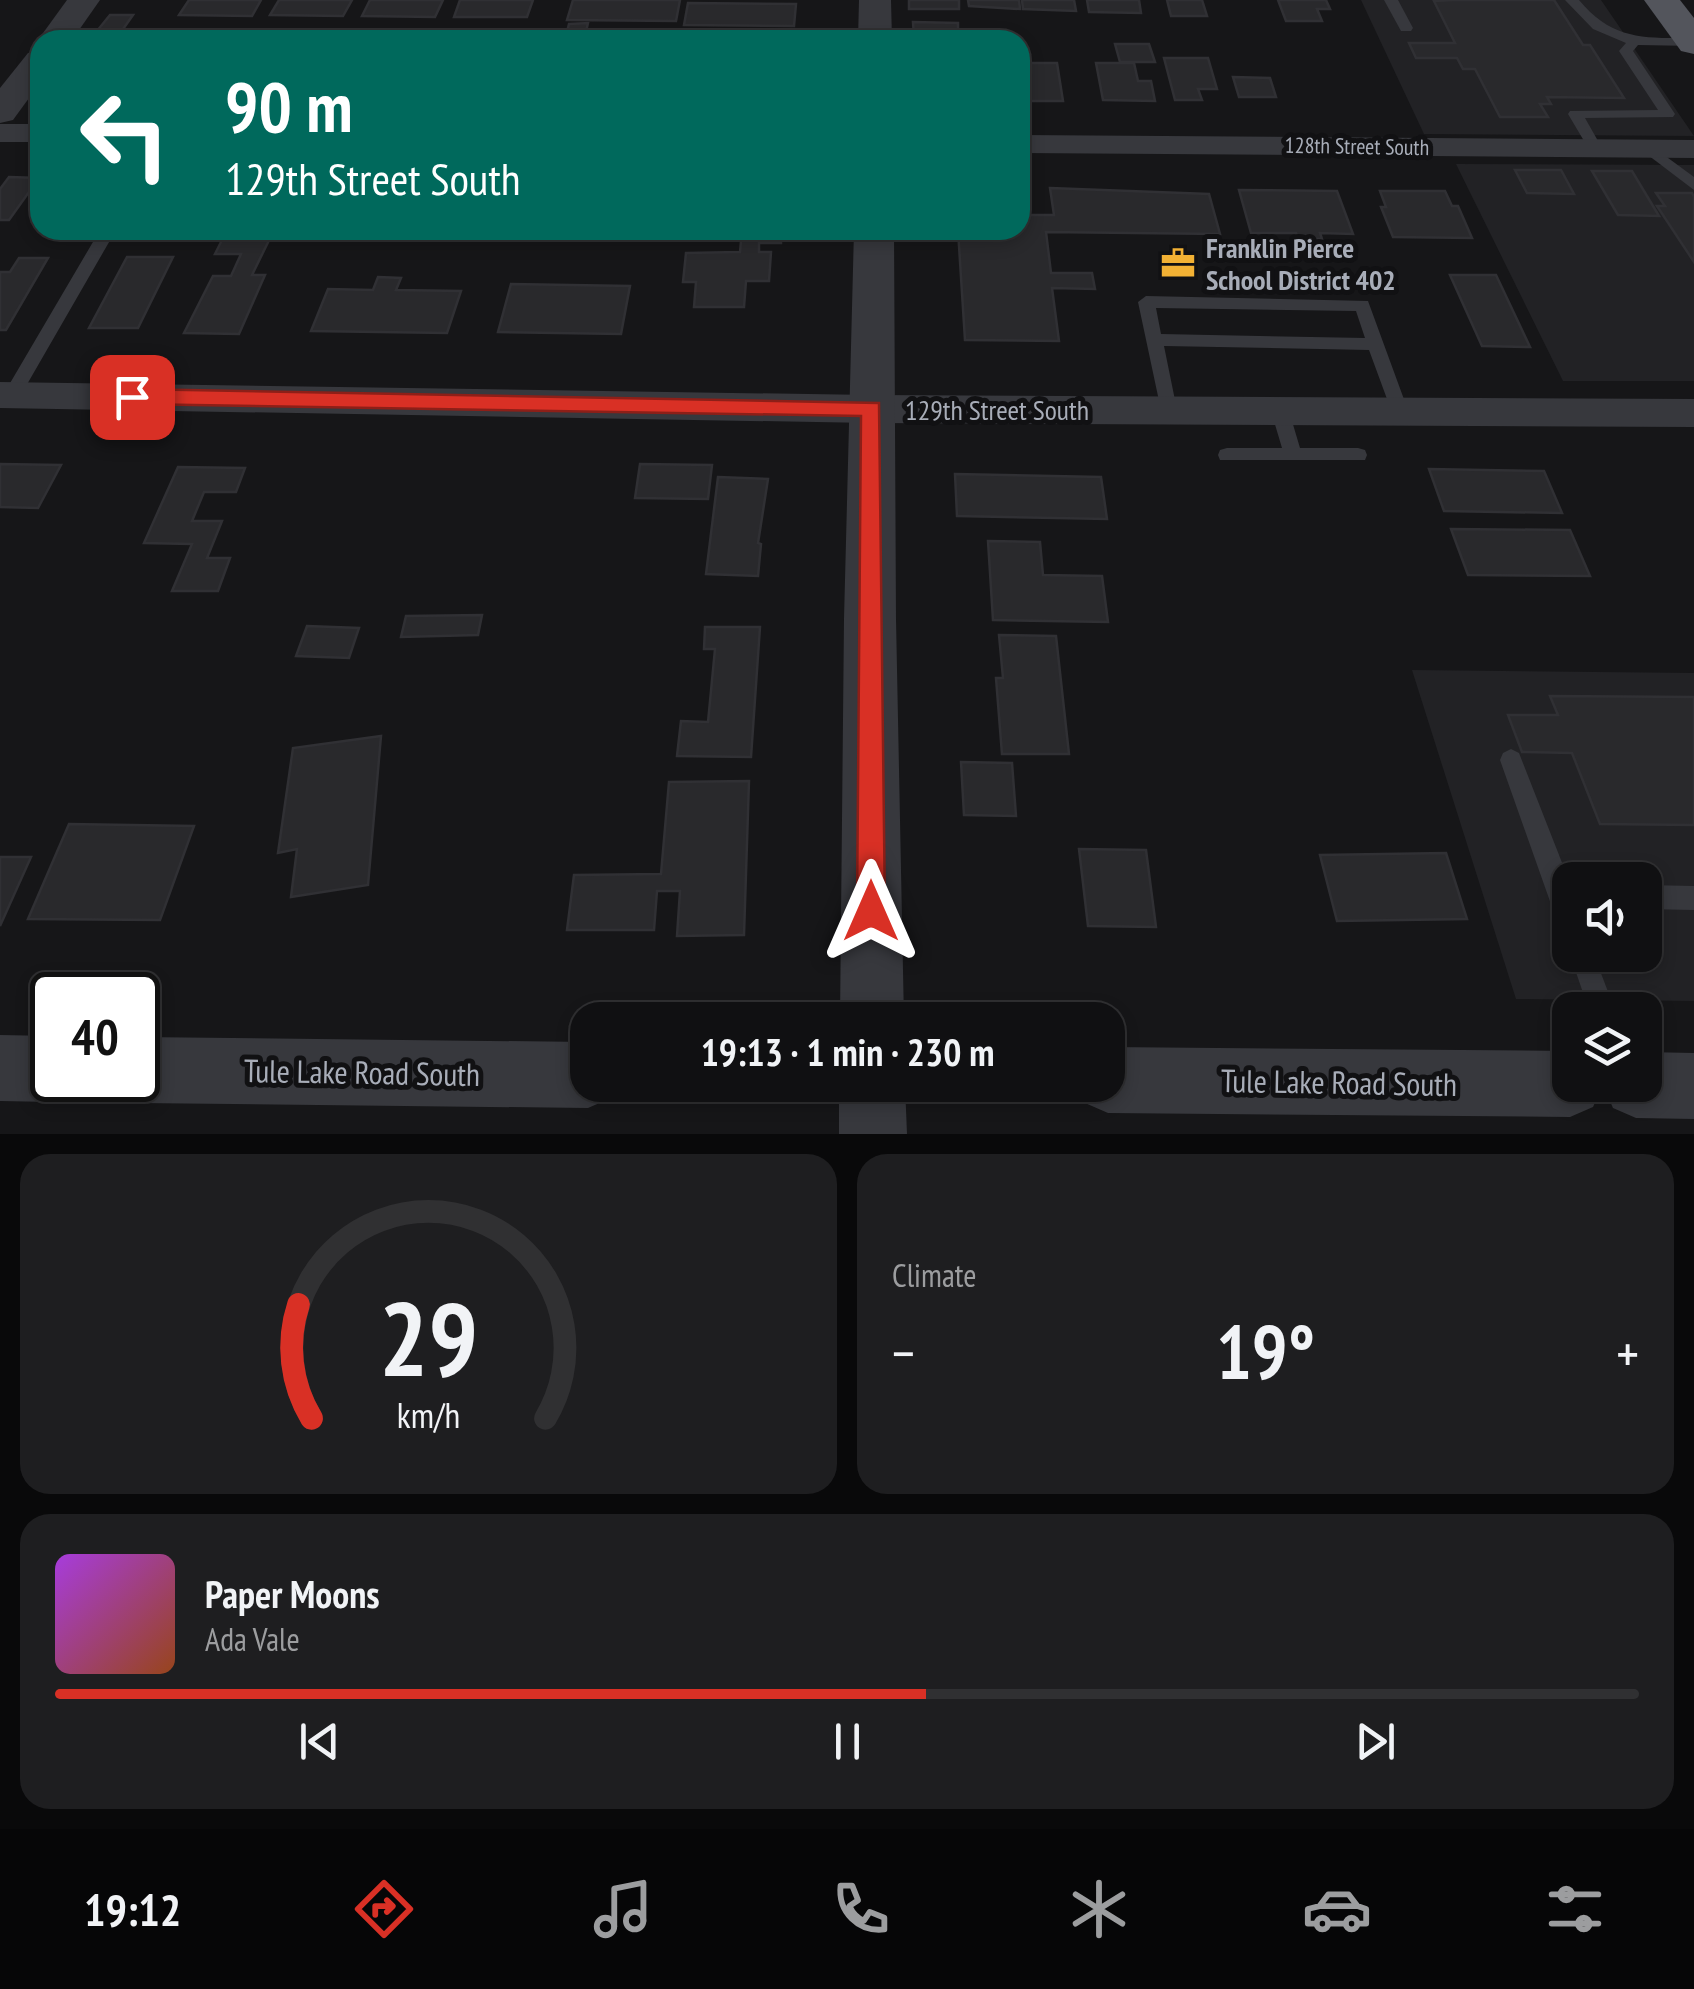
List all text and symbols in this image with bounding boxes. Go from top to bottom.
text: 90 m [225,61,353,151]
icon: left [60,70,190,200]
street label: 128th Street South [1285,131,1429,161]
text: 129th Street South [225,149,521,207]
place label: Franklin Pierce School District 402 [1206,229,1396,298]
office icon: Franklin Pierce School District 402 [1159,244,1197,282]
pin [90,355,175,440]
icon: arrive [105,370,160,425]
street label: 129th Street South [905,391,1089,428]
position arrow [819,859,923,963]
map controls [1552,862,1662,1102]
button: sound [1552,862,1662,972]
speed limit sign: 40 [30,972,160,1102]
button: layers [1552,992,1662,1102]
text: 19:13 · 1 min · 230 m [701,1027,994,1076]
street label: Tule Lake Road South [243,1049,481,1095]
street label: Tule Lake Road South [1220,1059,1458,1105]
text: Climate [892,1254,976,1296]
text: 29 [379,1270,478,1405]
text: 19° [1216,1303,1315,1400]
text: − [892,1317,915,1388]
text: + [1616,1317,1639,1388]
text: km/h [397,1392,460,1438]
text: Paper Moons [205,1569,380,1618]
text: Ada Vale [205,1618,300,1660]
icon: previous [292,1714,347,1769]
icon: pause [820,1714,875,1769]
icon: next [1348,1714,1403,1769]
icon: directions [349,1874,419,1944]
icon: music [588,1874,658,1944]
icon: phone [826,1874,896,1944]
icon: climate [1064,1874,1134,1944]
icon: car [1302,1874,1372,1944]
icon: filters [1540,1874,1610,1944]
text: 19:12 [84,1880,181,1938]

